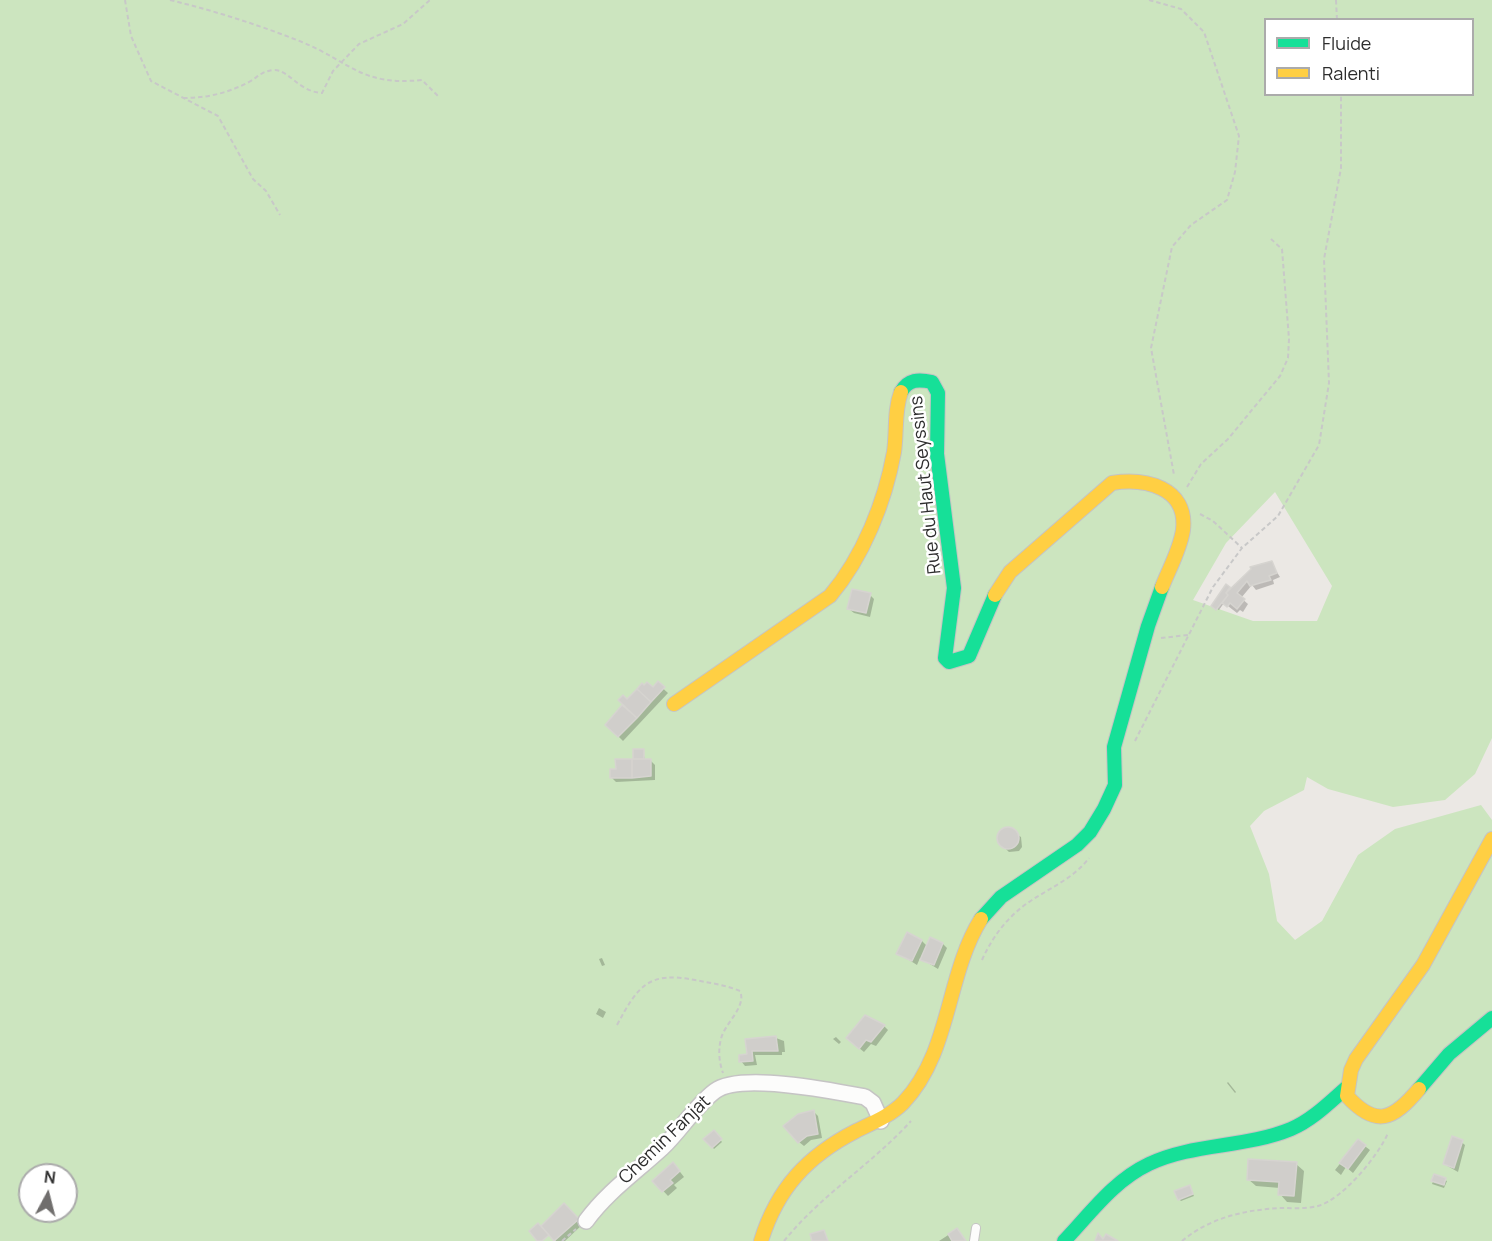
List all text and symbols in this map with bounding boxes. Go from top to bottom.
legend [1264,18,1474,96]
text: Fluide [1322,31,1371,55]
text: Ralenti [1322,61,1380,85]
street label: Rue du Haut Seyssins [906,395,946,575]
street label: Chemin Fanjat [615,1091,715,1189]
north arrow [18,1163,78,1223]
text: N [43,1166,57,1189]

